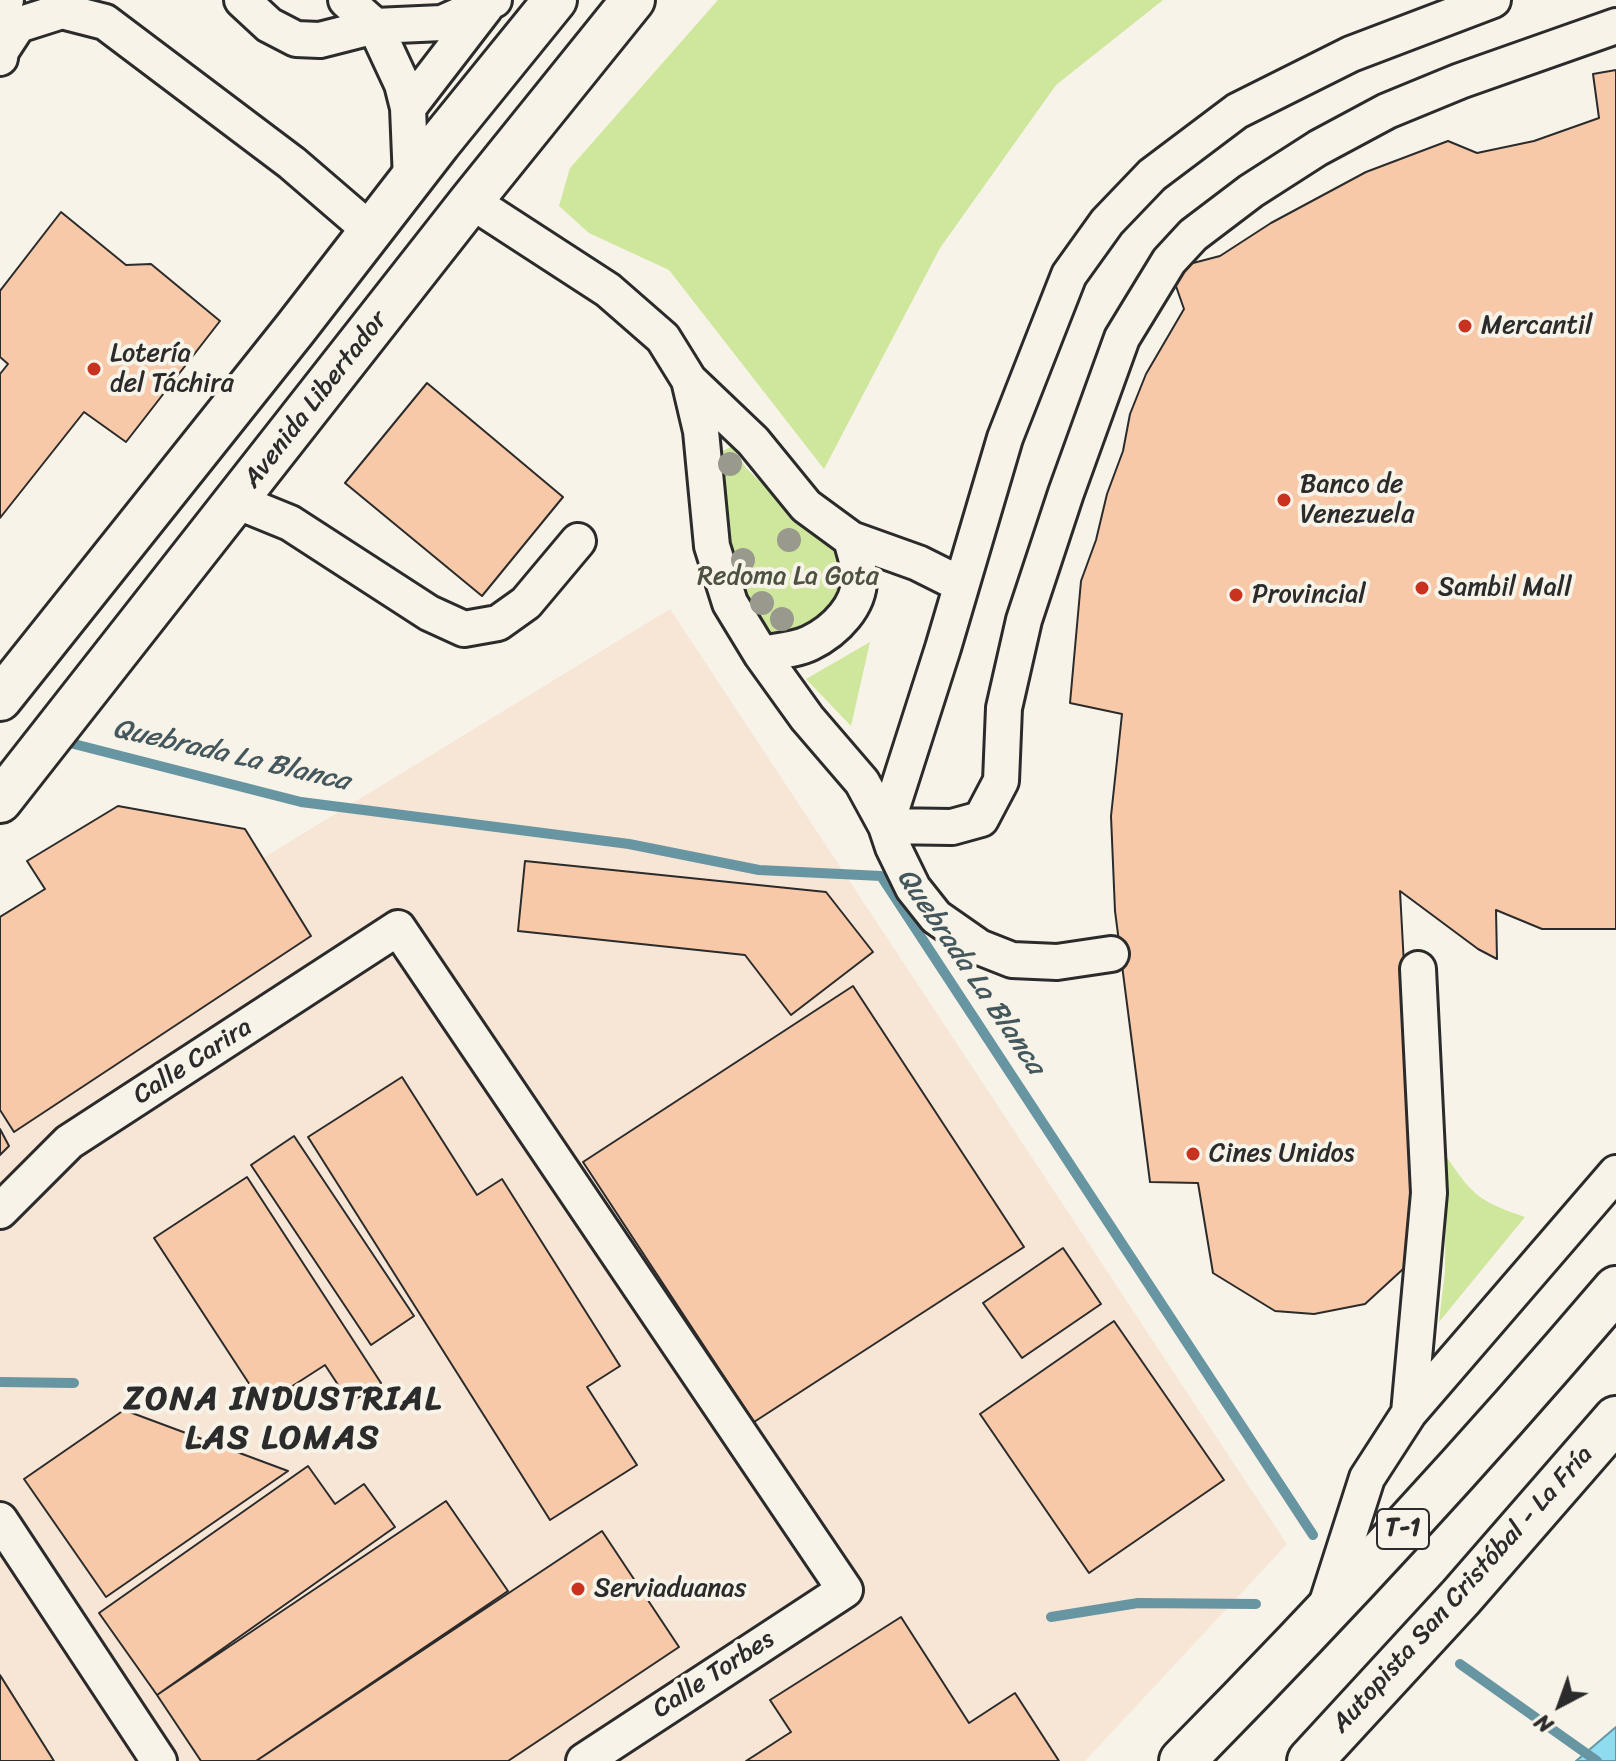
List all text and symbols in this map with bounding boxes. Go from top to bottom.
street label: Avenida Libertador [237,305,395,495]
place label: Mercantil [1481,310,1592,342]
marker: Mercantil [1456,317,1474,335]
place label: Lotería del Táchira [110,338,234,400]
marker: Lotería del Táchira [85,360,103,378]
place label: Banco de Venezuela [1300,469,1414,530]
marker: Banco de Venezuela [1275,491,1293,509]
park label: Redoma La Gota [697,561,879,593]
place label: Sambil Mall [1438,572,1572,604]
place label: Provincial [1252,579,1366,611]
marker: Sambil Mall [1413,579,1431,597]
marker: Provincial [1227,586,1245,604]
water label: Quebrada La Blanca [109,712,353,800]
water label: Quebrada La Blanca [889,862,1051,1082]
street label: Calle Carira [128,1012,258,1112]
place label: Cines Unidos [1209,1138,1354,1170]
marker: Cines Unidos [1184,1145,1202,1163]
district label: ZONA INDUSTRIAL LAS LOMAS [127,1380,439,1460]
street label: Autopista San Cristóbal - La Fría [1326,1440,1600,1740]
road number: T-1 [1377,1509,1429,1549]
place label: Serviaduanas [594,1573,746,1605]
marker: Serviaduanas [569,1580,587,1598]
street label: Calle Torbes [648,1624,780,1726]
north arrow [1520,1665,1600,1745]
text: N [1525,1704,1562,1743]

